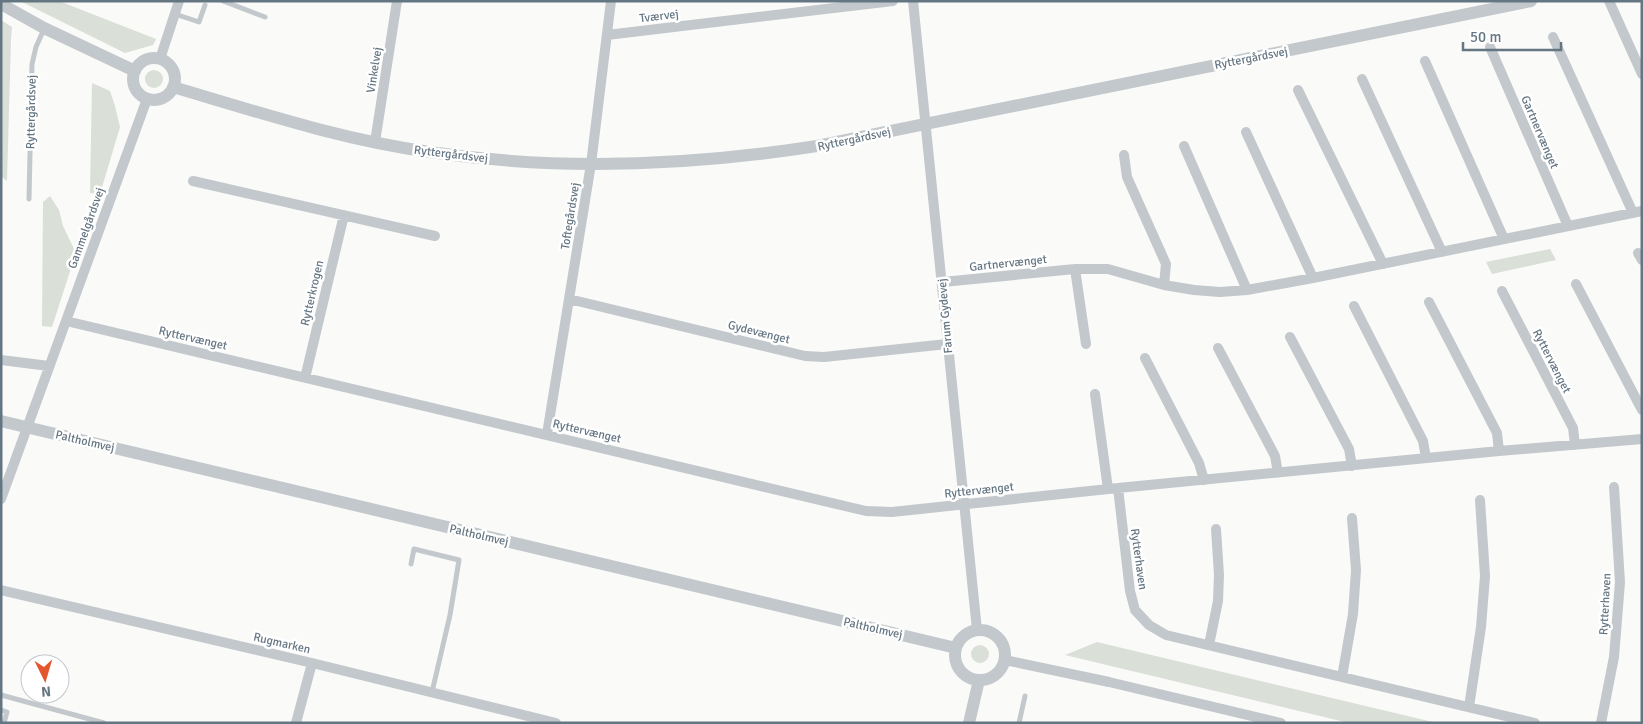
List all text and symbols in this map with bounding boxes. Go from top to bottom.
street label: Tværvej [639,7,680,26]
scale bar [1463,20,1560,52]
text: 50 m [1470,28,1501,46]
street label: Ryttergårdsvej [1213,44,1289,73]
street label: Vinkelvej [363,46,386,94]
street label: Ryttergårdsvej [23,75,40,149]
street label: Gartnervænget [1517,93,1562,171]
street label: Ryttergårdsvej [816,124,892,155]
street label: Ryttergårdsvej [413,143,489,166]
street label: Toftegårdsvej [558,181,583,251]
street label: Gammelgårdsvej [65,186,108,271]
street label: Gartnervænget [969,252,1048,275]
street label: Rytterkrogen [298,259,327,327]
street label: Farum Gydevej [935,278,956,354]
street label: Gydevænget [726,318,791,347]
street label: Ryttervænget [157,323,229,354]
street label: Ryttervænget [1529,327,1574,396]
street label: Ryttervænget [551,416,623,447]
street label: Paltholmvej [54,427,116,456]
street label: Ryttervænget [943,479,1015,502]
street label: Paltholmvej [448,521,510,550]
street label: Rytterhaven [1127,527,1150,591]
street label: Rytterhaven [1596,573,1615,635]
street label: Paltholmvej [842,614,904,643]
street label: Rugmarken [252,630,312,657]
north arrow [20,654,70,704]
text: N [40,683,52,700]

